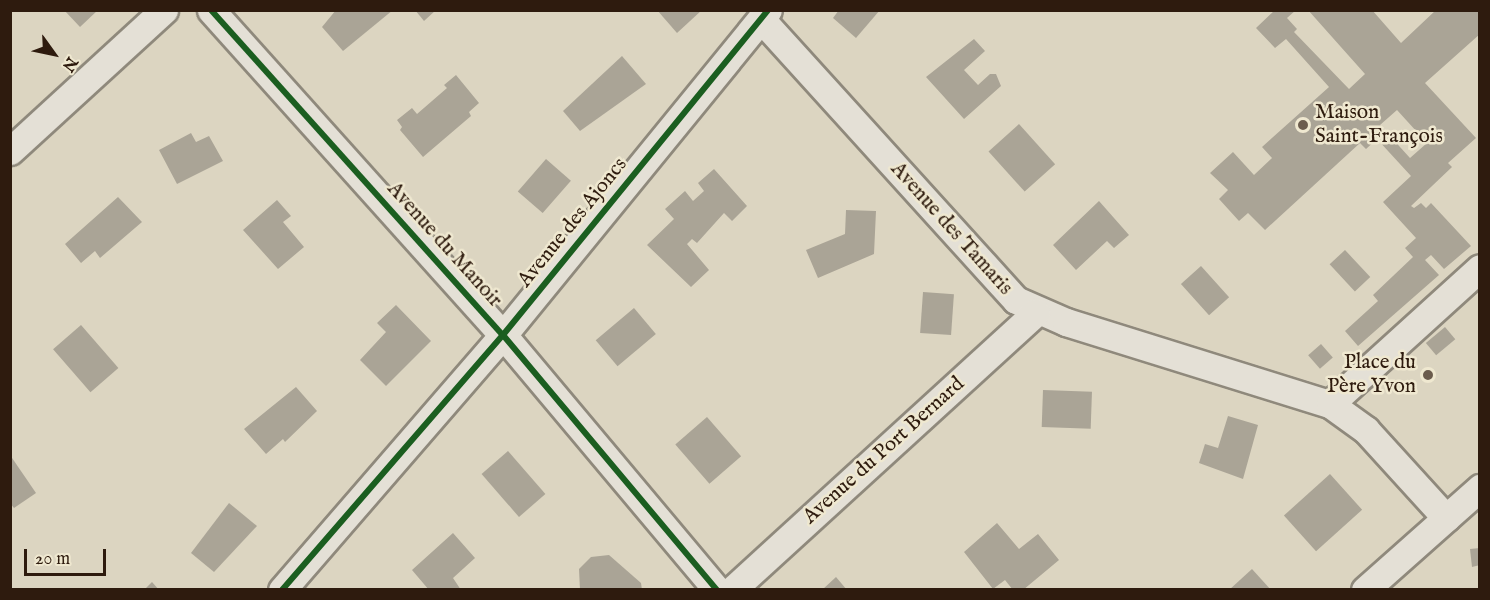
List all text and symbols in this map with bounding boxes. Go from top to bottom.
north arrow [24,24,84,84]
text: N [57,53,81,75]
place label: Maison Saint-François [1315,100,1443,150]
marker: Maison Saint-François [1296,118,1310,132]
street label: Avenue des Ajoncs [513,153,633,293]
street label: Avenue des Tamaris [885,157,1017,301]
street label: Avenue du Manoir [381,177,507,313]
place label: Place du Père Yvon [1327,350,1416,400]
marker: Place du Père Yvon [1421,368,1435,382]
street label: Avenue du Port Bernard [798,372,970,530]
scale bar [27,537,110,575]
text: 20 m [35,548,70,571]

